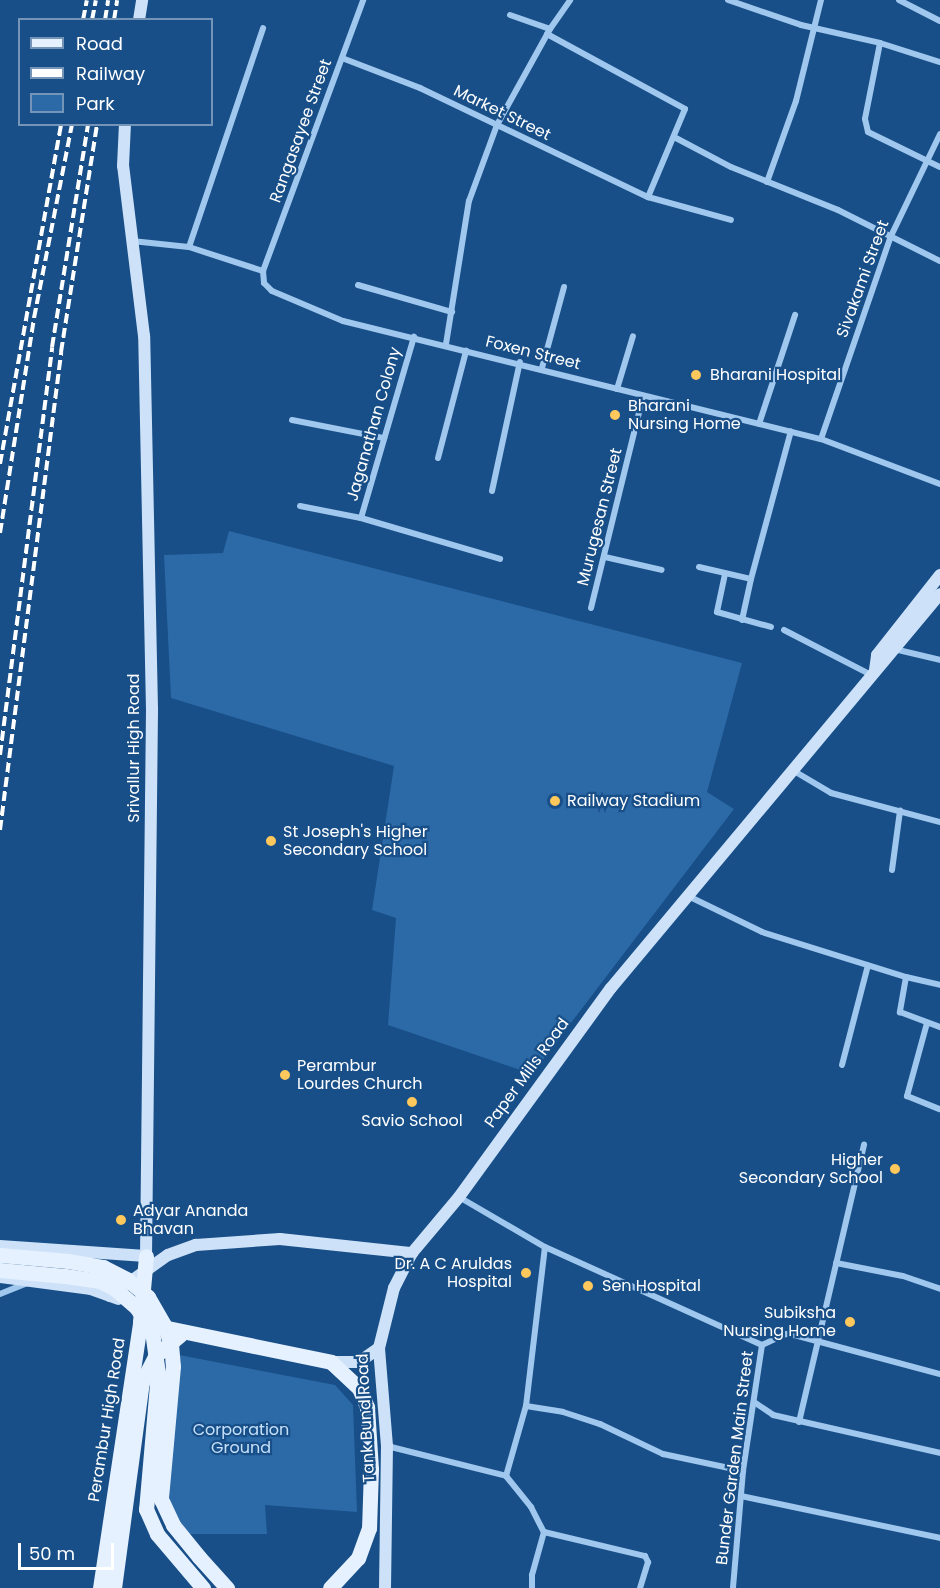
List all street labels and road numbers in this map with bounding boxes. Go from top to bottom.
street label: Rangasayee Street [266,57,336,205]
street label: Market Street [450,81,554,145]
street label: Sivakami Street [833,218,893,340]
street label: Foxen Street [483,332,583,374]
street label: Jaganathan Colony [343,345,405,503]
street label: Murugesan Street [574,446,626,588]
street label: Srivallur High Road [124,673,144,823]
street label: Paper Mills Road [481,1014,573,1132]
street label: Perambur High Road [85,1337,129,1503]
street label: Bunder Garden Main Street [712,1350,758,1566]
street label: Tank Bund Road [353,1353,379,1483]

